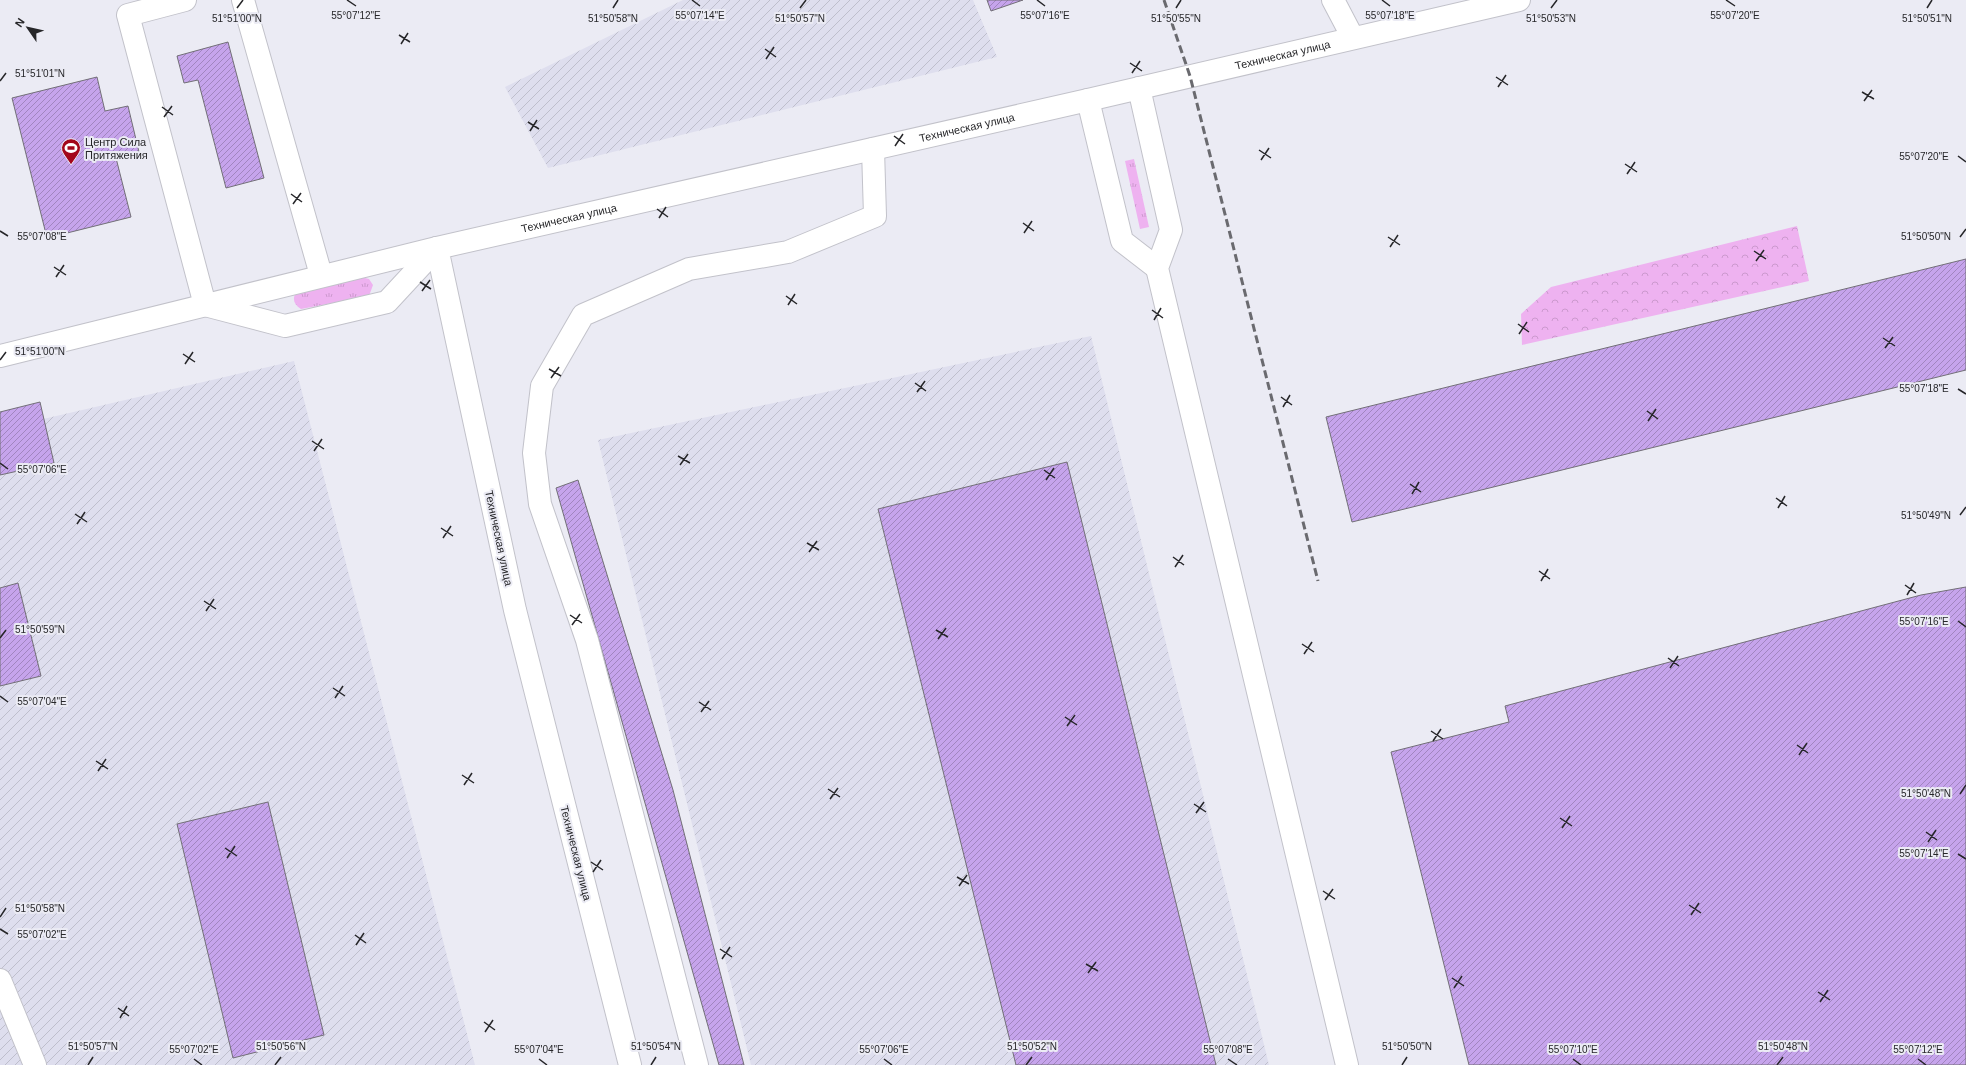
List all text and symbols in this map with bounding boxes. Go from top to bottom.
north arrow [8,8,48,48]
text: 55°07'12"E [331,10,381,21]
text: 55°07'14"E [675,10,725,21]
text: 55°07'16"E [1020,10,1070,21]
text: 55°07'18"E [1365,10,1415,21]
text: 55°07'20"E [1710,10,1760,21]
text: 51°51'00"N [212,13,262,24]
text: 51°50'58"N [588,13,638,24]
text: 51°50'57"N [775,13,825,24]
text: 51°50'55"N [1151,13,1201,24]
text: 51°50'53"N [1526,13,1576,24]
text: 51°50'51"N [1902,13,1952,24]
text: N [13,16,27,29]
street label: Техническая улица [1234,38,1332,72]
text: 51°51'01"N [15,68,65,79]
street label: Техническая улица [918,111,1017,144]
place label: Центр Сила Притяжения [85,136,148,161]
sports icon: Центр Сила Притяжения [60,137,82,165]
text: 55°07'20"E [1899,151,1949,162]
street label: Техническая улица [520,201,619,235]
text: 55°07'08"E [17,231,67,242]
text: 51°50'50"N [1901,231,1951,242]
text: 51°51'00"N [15,346,65,357]
text: 55°07'18"E [1899,383,1949,394]
text: 55°07'06"E [17,464,67,475]
street label: Техническая улица [483,489,515,588]
text: 51°50'49"N [1901,510,1951,521]
text: 55°07'16"E [1899,616,1949,627]
text: 51°50'59"N [15,624,65,635]
text: 55°07'04"E [17,696,67,707]
text: 51°50'48"N [1901,788,1951,799]
street label: Техническая улица [558,804,594,903]
text: 55°07'14"E [1899,848,1949,859]
text: 51°50'58"N [15,903,65,914]
text: 55°07'02"E [17,929,67,940]
text: 51°50'57"N [68,1041,118,1052]
text: 51°50'56"N [256,1041,306,1052]
text: 51°50'54"N [631,1041,681,1052]
text: 51°50'52"N [1007,1041,1057,1052]
text: 51°50'50"N [1382,1041,1432,1052]
text: 51°50'48"N [1758,1041,1808,1052]
text: 55°07'02"E [169,1044,219,1055]
text: 55°07'04"E [514,1044,564,1055]
text: 55°07'06"E [859,1044,909,1055]
text: 55°07'08"E [1203,1044,1253,1055]
text: 55°07'10"E [1548,1044,1598,1055]
text: 55°07'12"E [1893,1044,1943,1055]

